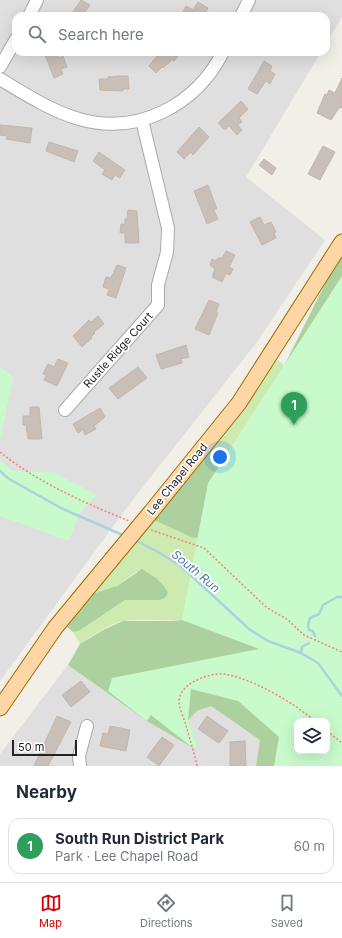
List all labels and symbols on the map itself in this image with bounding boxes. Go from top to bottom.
street label: Rustle Ridge Court [80,309,156,391]
pin: 1 [281,392,307,425]
street label: Lee Chapel Road [144,440,210,518]
your location [210,447,230,467]
water label: South Run [169,547,223,595]
scale bar [12,738,77,757]

